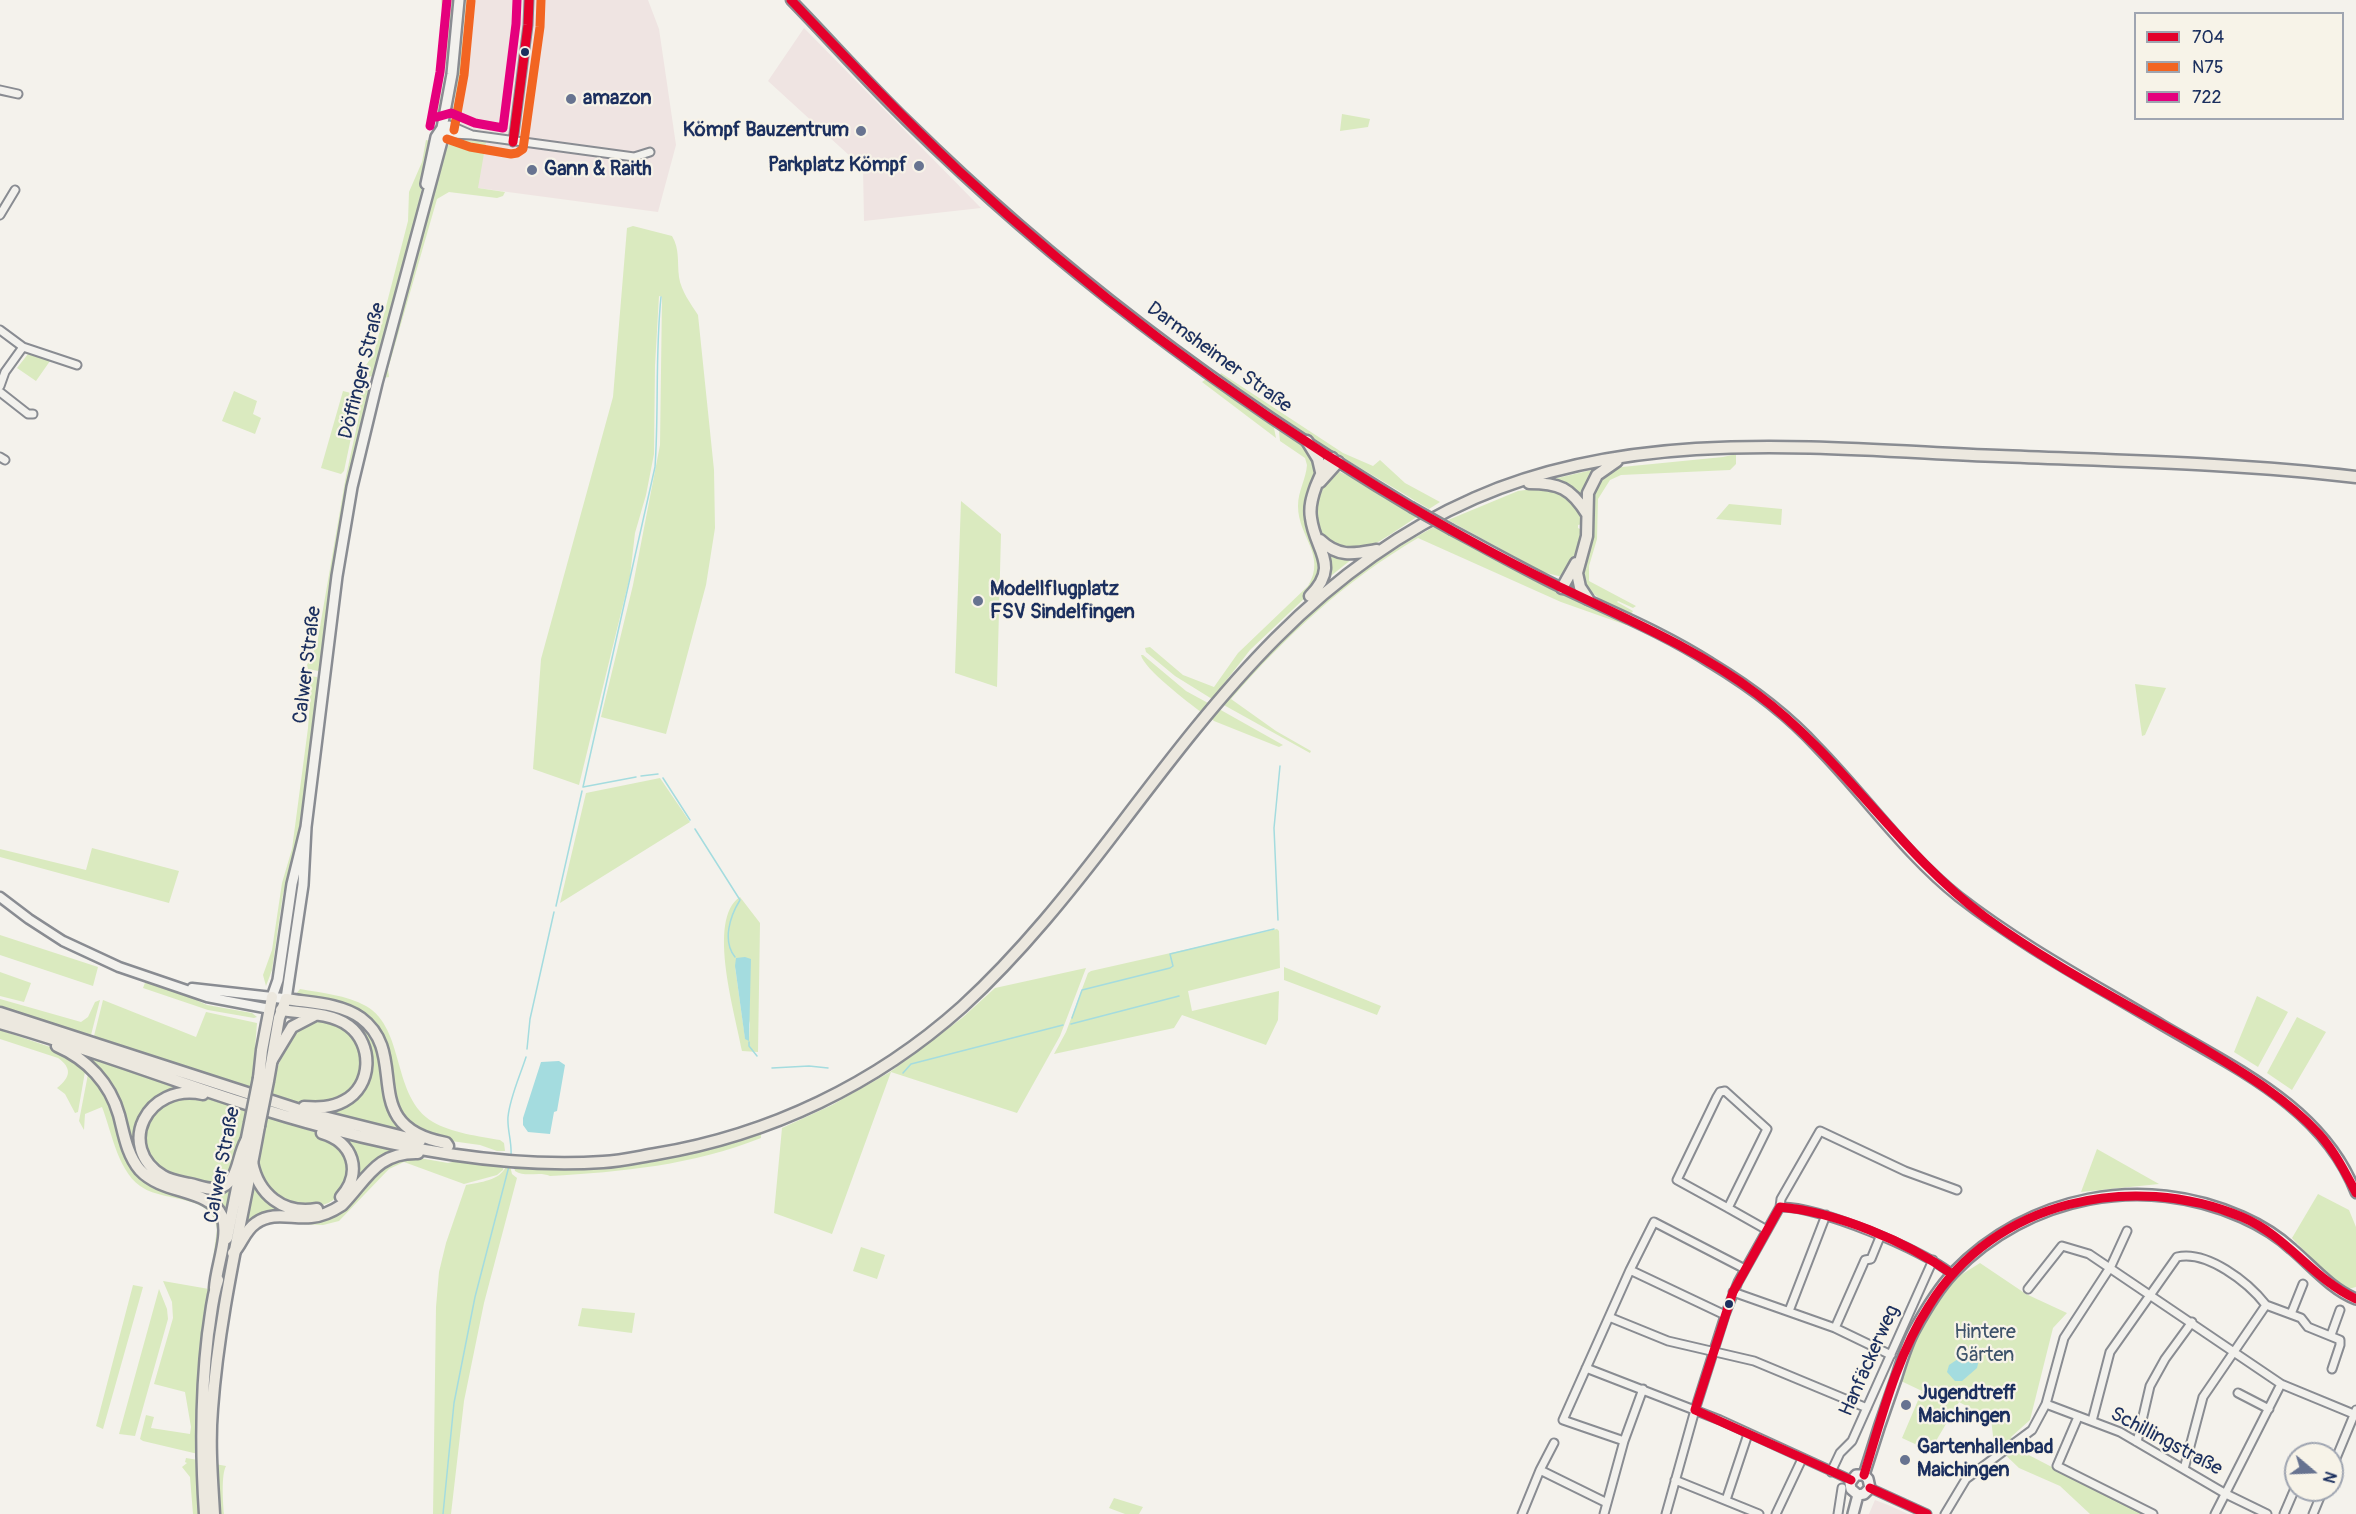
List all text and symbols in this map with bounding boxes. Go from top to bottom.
legend [2134,12,2344,120]
text: 704 [2192,26,2224,49]
unlabelled marker [519,46,531,58]
text: N75 [2192,56,2223,79]
text: 722 [2192,86,2222,109]
place label: amazon [583,87,652,111]
marker: amazon [564,92,578,106]
place label: Kömpf Bauzentrum [683,119,849,143]
marker: Kömpf Bauzentrum [854,124,868,138]
place label: Parkplatz Kömpf [768,154,907,178]
place label: Gann & Raith [544,158,652,182]
marker: Parkplatz Kömpf [912,159,926,173]
marker: Gann & Raith [525,163,539,177]
street label: Darmsheimer Straße [1142,297,1296,419]
street label: Döffinger Straße [334,300,392,442]
place label: Modellflugplatz FSV Sindelfingen [990,578,1135,625]
marker: Modellflugplatz FSV Sindelfingen [971,594,985,608]
street label: Calwer Straße [289,605,327,725]
street label: Calwer Straße [200,1105,246,1225]
unlabelled marker [1723,1298,1735,1310]
street label: Hanfäckerweg [1835,1302,1905,1420]
park label: Hintere Gärten [1954,1321,2016,1368]
place label: Jugendtreff Maichingen [1918,1382,2016,1429]
marker: Jugendtreff Maichingen [1899,1398,1913,1412]
street label: Schillingstraße [2106,1402,2226,1482]
place label: Gartenhallenbad Maichingen [1917,1436,2053,1483]
north arrow [2284,1442,2344,1502]
marker: Gartenhallenbad Maichingen [1898,1453,1912,1467]
text: N [2318,1469,2340,1486]

